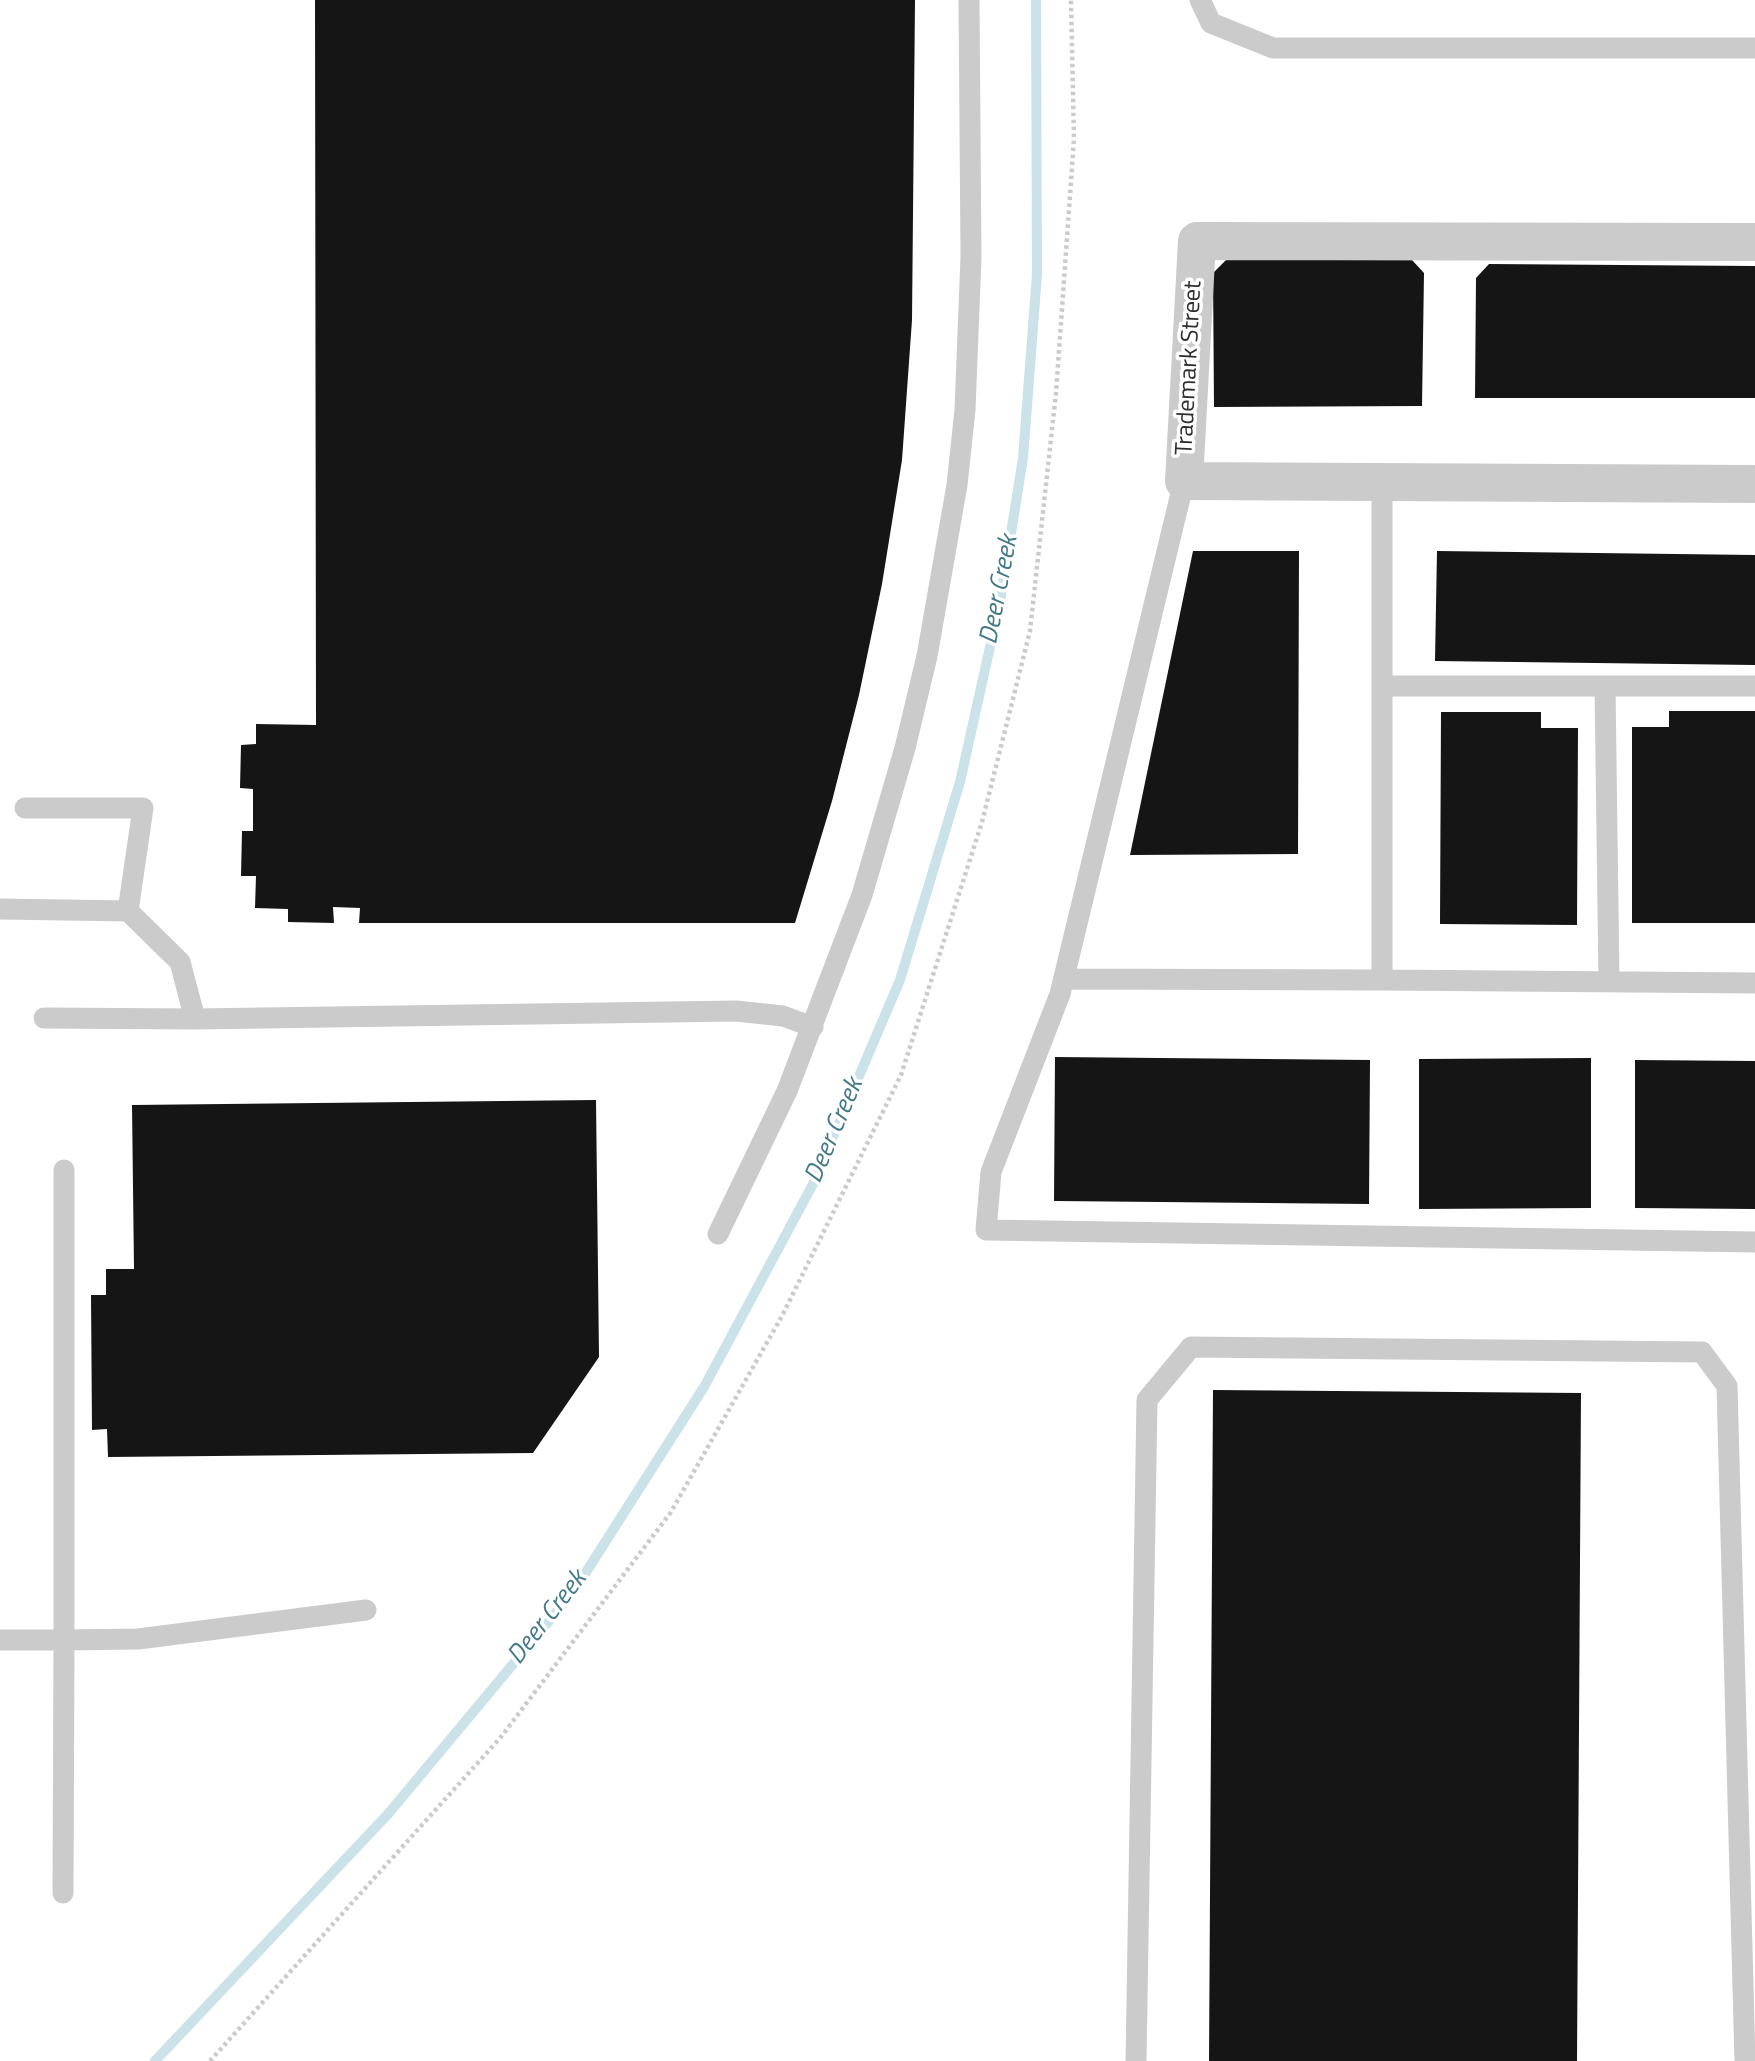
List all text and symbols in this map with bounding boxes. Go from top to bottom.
street label: Trademark Street [1171,280,1209,456]
water label: Deer Creek [974,533,1026,647]
water label: Deer Creek [799,1074,871,1188]
water label: Deer Creek [502,1565,594,1671]

